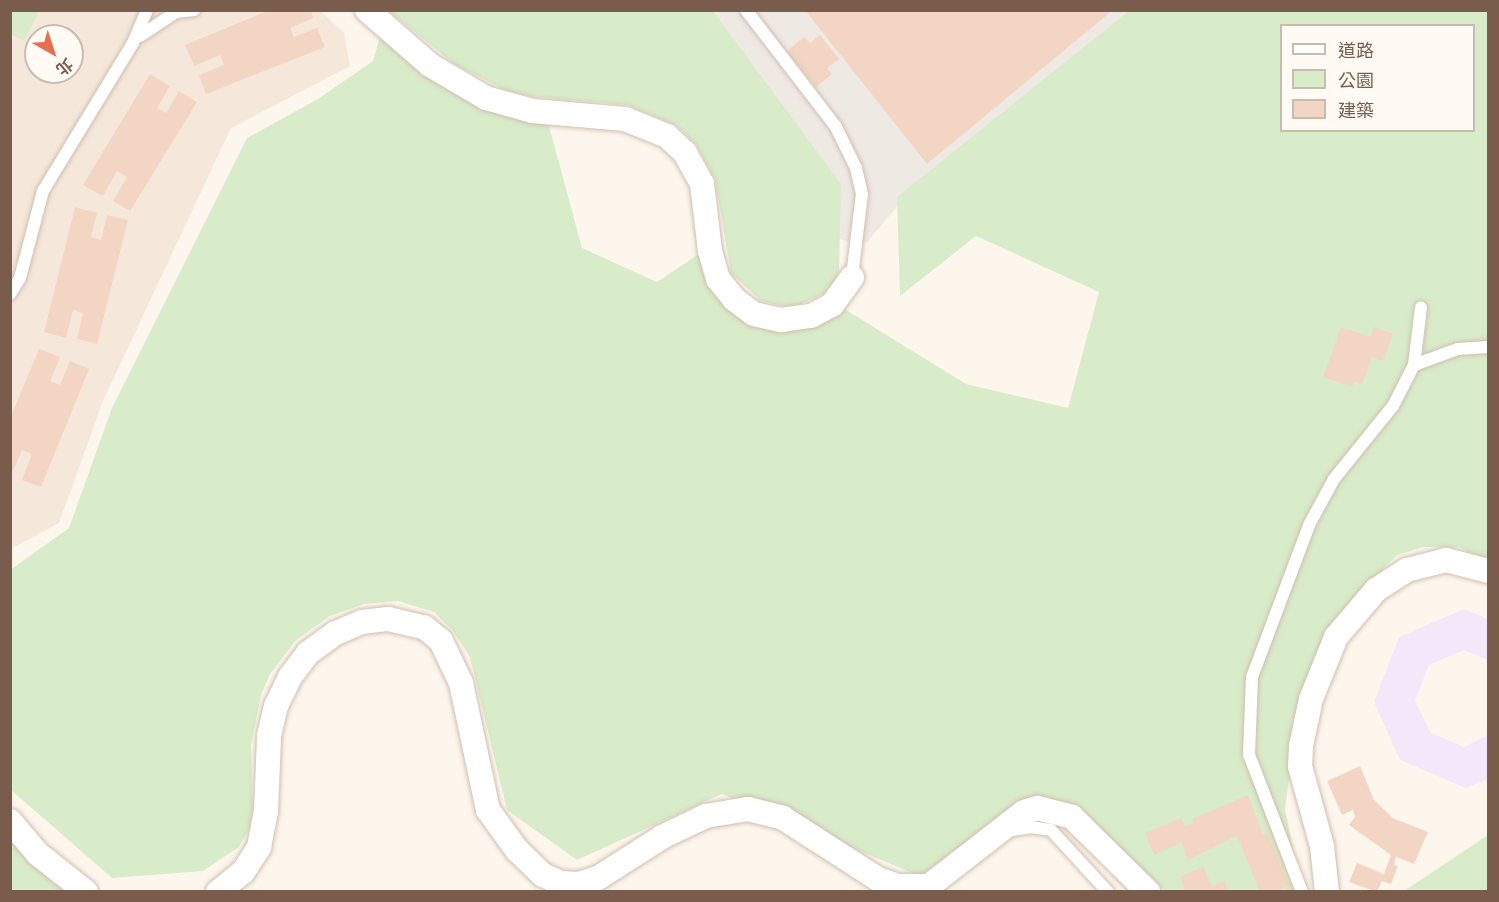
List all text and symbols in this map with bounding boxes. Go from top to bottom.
north arrow [24,24,84,84]
legend [1280,24,1475,132]
text: 道路 [1338,40,1374,62]
text: 北 [52,54,77,79]
text: 公園 [1338,70,1374,92]
text: 建築 [1338,100,1374,122]

